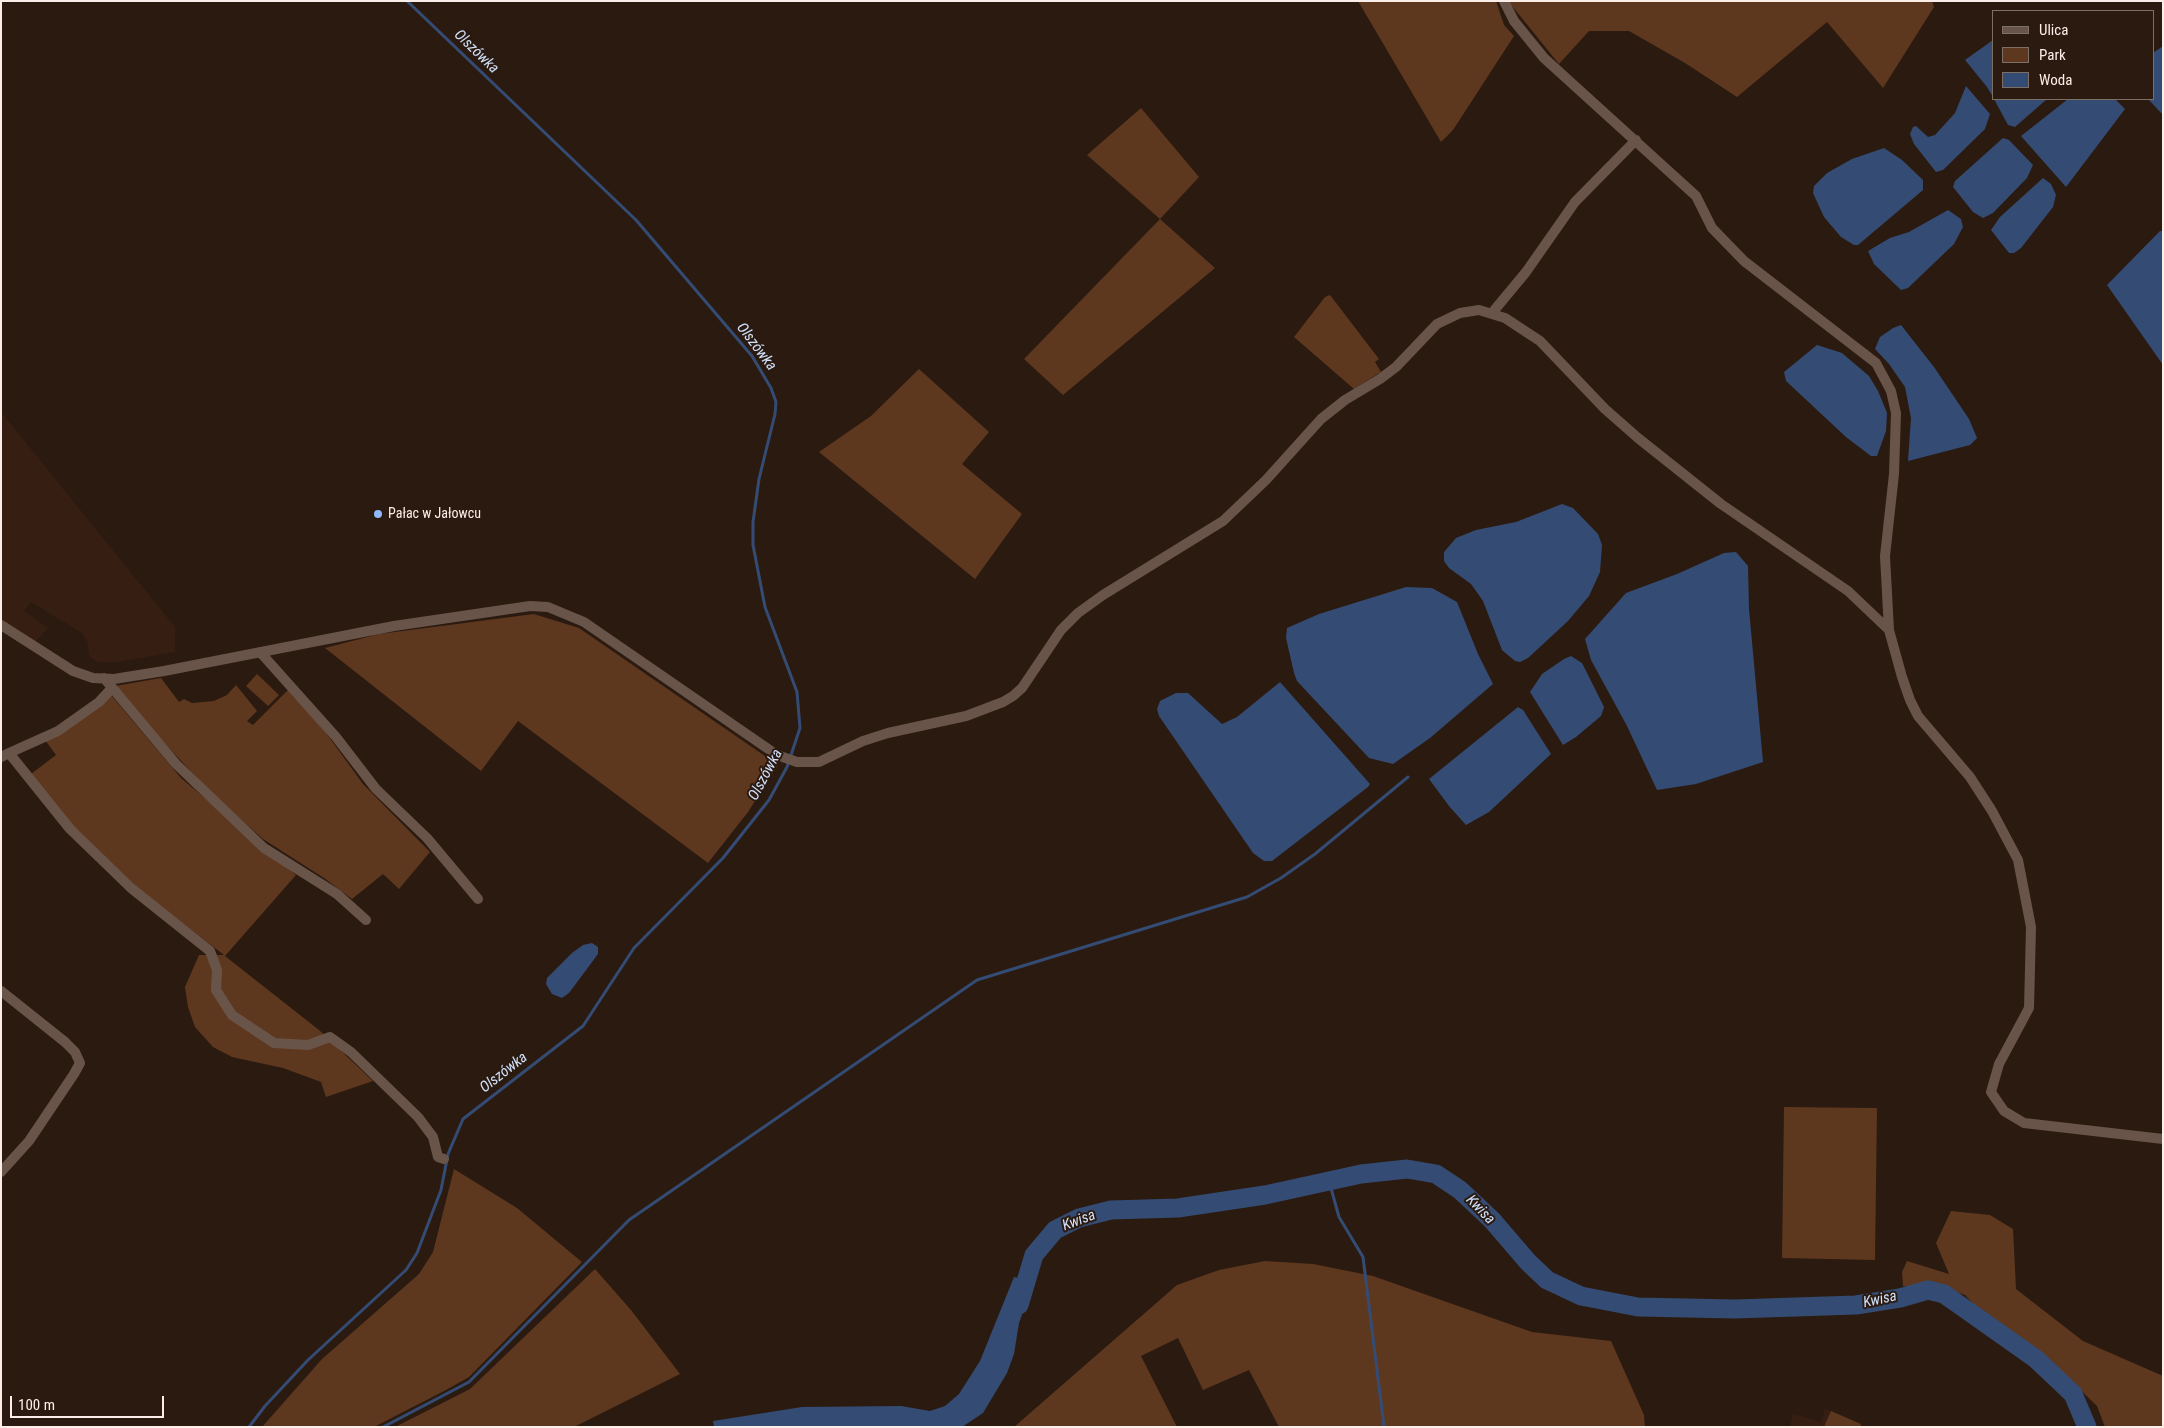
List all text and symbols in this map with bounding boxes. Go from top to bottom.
legend [1992,10,2154,100]
text: Ulica [2039,21,2068,39]
water label: Olszówka [450,26,502,78]
text: Park [2039,46,2066,64]
text: Woda [2039,71,2072,89]
water label: Olszówka [732,320,780,374]
place label: Pałac w Jałowcu [388,506,481,522]
marker: Pałac w Jałowcu [372,508,384,520]
water label: Olszówka [745,746,787,804]
water label: Olszówka [477,1049,531,1097]
water label: Kwisa [1462,1192,1498,1228]
water label: Kwisa [1060,1207,1098,1235]
water label: Kwisa [1862,1288,1898,1312]
scale bar [12,1386,166,1418]
text: 100 m [18,1396,55,1414]

